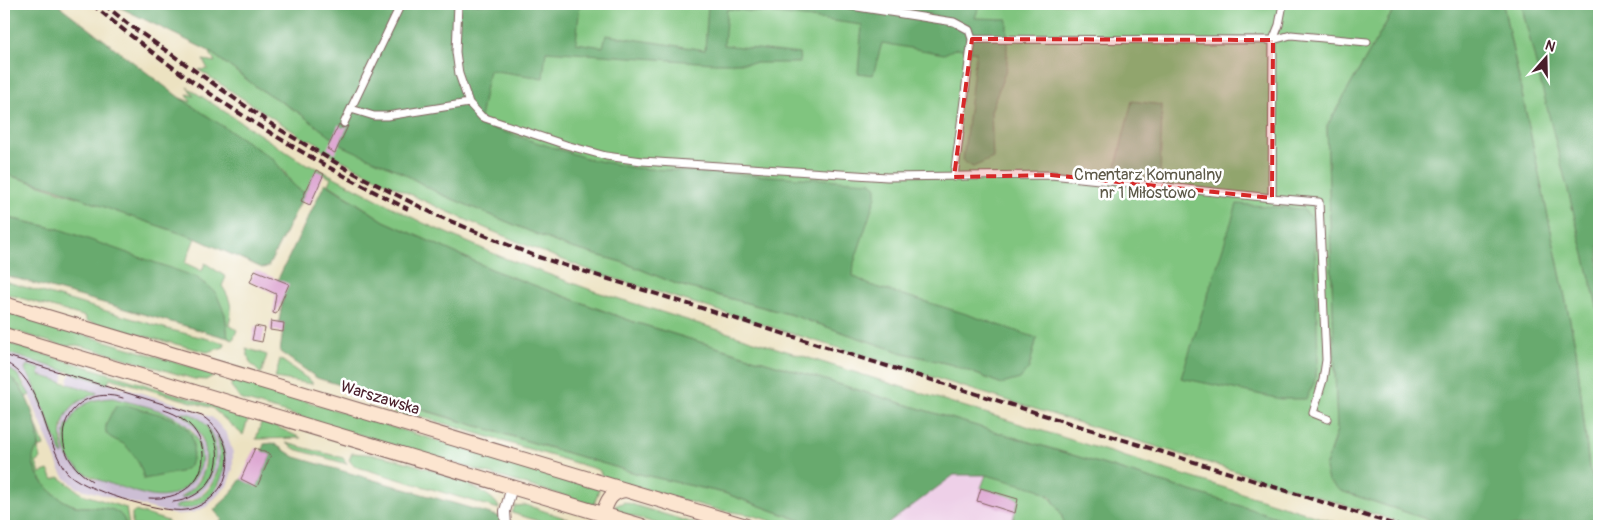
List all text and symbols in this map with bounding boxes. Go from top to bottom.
north arrow [1520,32,1570,82]
text: N [1543,37,1558,56]
park label: Cmentarz Komunalny nr 1 Miłostowo [1074,165,1222,203]
street label: Warszawska [338,376,422,420]

